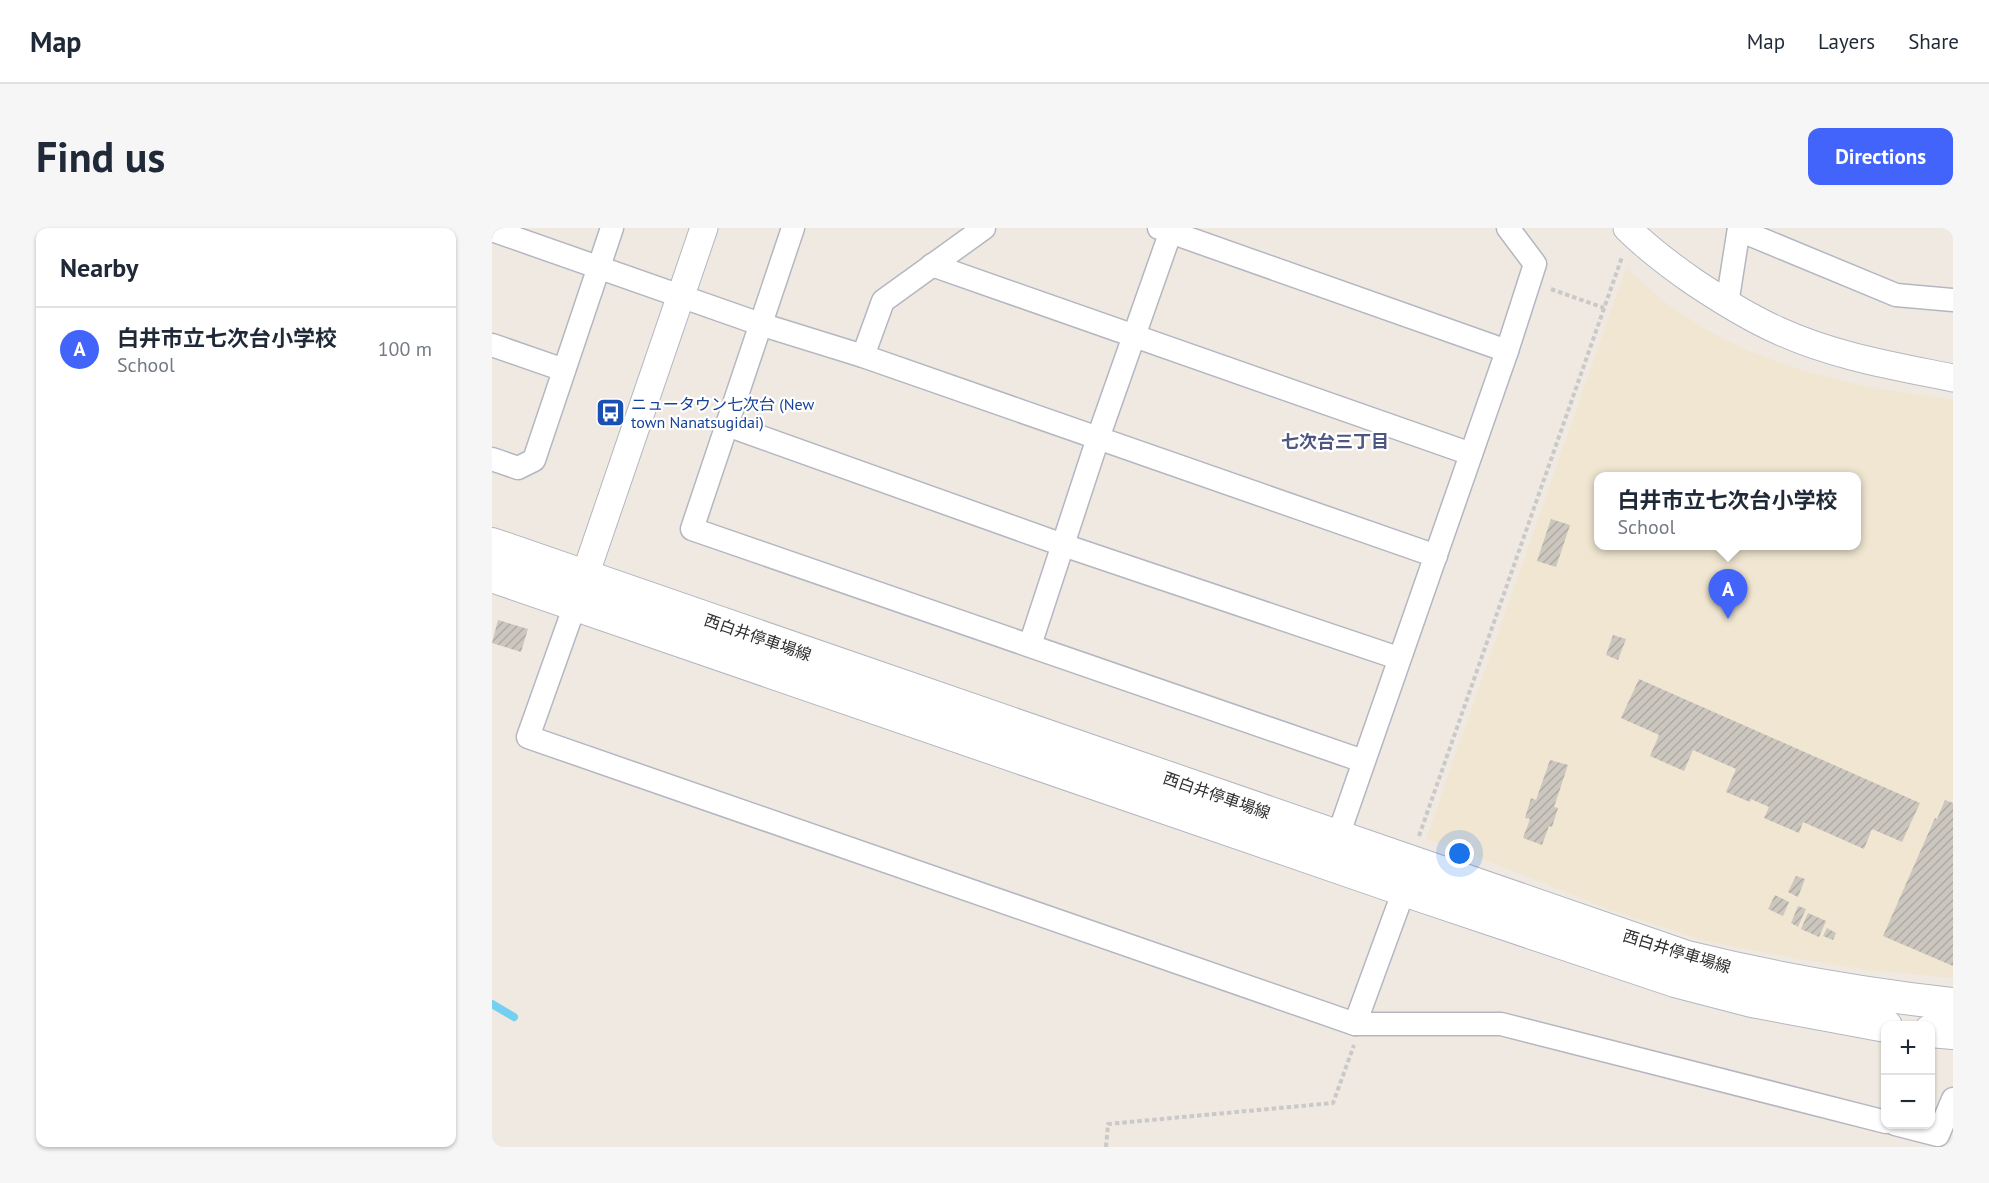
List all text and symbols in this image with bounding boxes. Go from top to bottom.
text: Map [30,23,81,60]
text: Map [1747,28,1785,55]
text: Layers [1818,28,1875,55]
text: Share [1908,28,1959,55]
button: Directions [1808,128,1953,185]
text: Find us [36,129,165,184]
text: Nearby [60,251,138,284]
text: 白井市立七次台小学校 [117,324,337,352]
text: A [73,336,86,362]
text: 100 m [378,336,432,362]
text: School [117,352,175,378]
place label: ニュータウン七次台 (New town Nanatsugidai) [631,394,814,432]
bus stop icon: ニュータウン七次台 (New town Nanatsugidai) [594,397,626,429]
district label: 七次台三丁目 [1281,430,1389,453]
popup [1594,472,1861,550]
text: 白井市立七次台小学校 [1617,486,1838,514]
text: School [1617,514,1675,540]
pin: A [1708,570,1748,619]
street label: 西白井停車場線 [702,609,814,665]
street label: 西白井停車場線 [1161,767,1273,823]
your location [1445,839,1474,868]
street label: 西白井停車場線 [1621,925,1733,977]
map controls [1881,1021,1935,1129]
button: + [1881,1021,1935,1075]
button: − [1881,1075,1935,1129]

